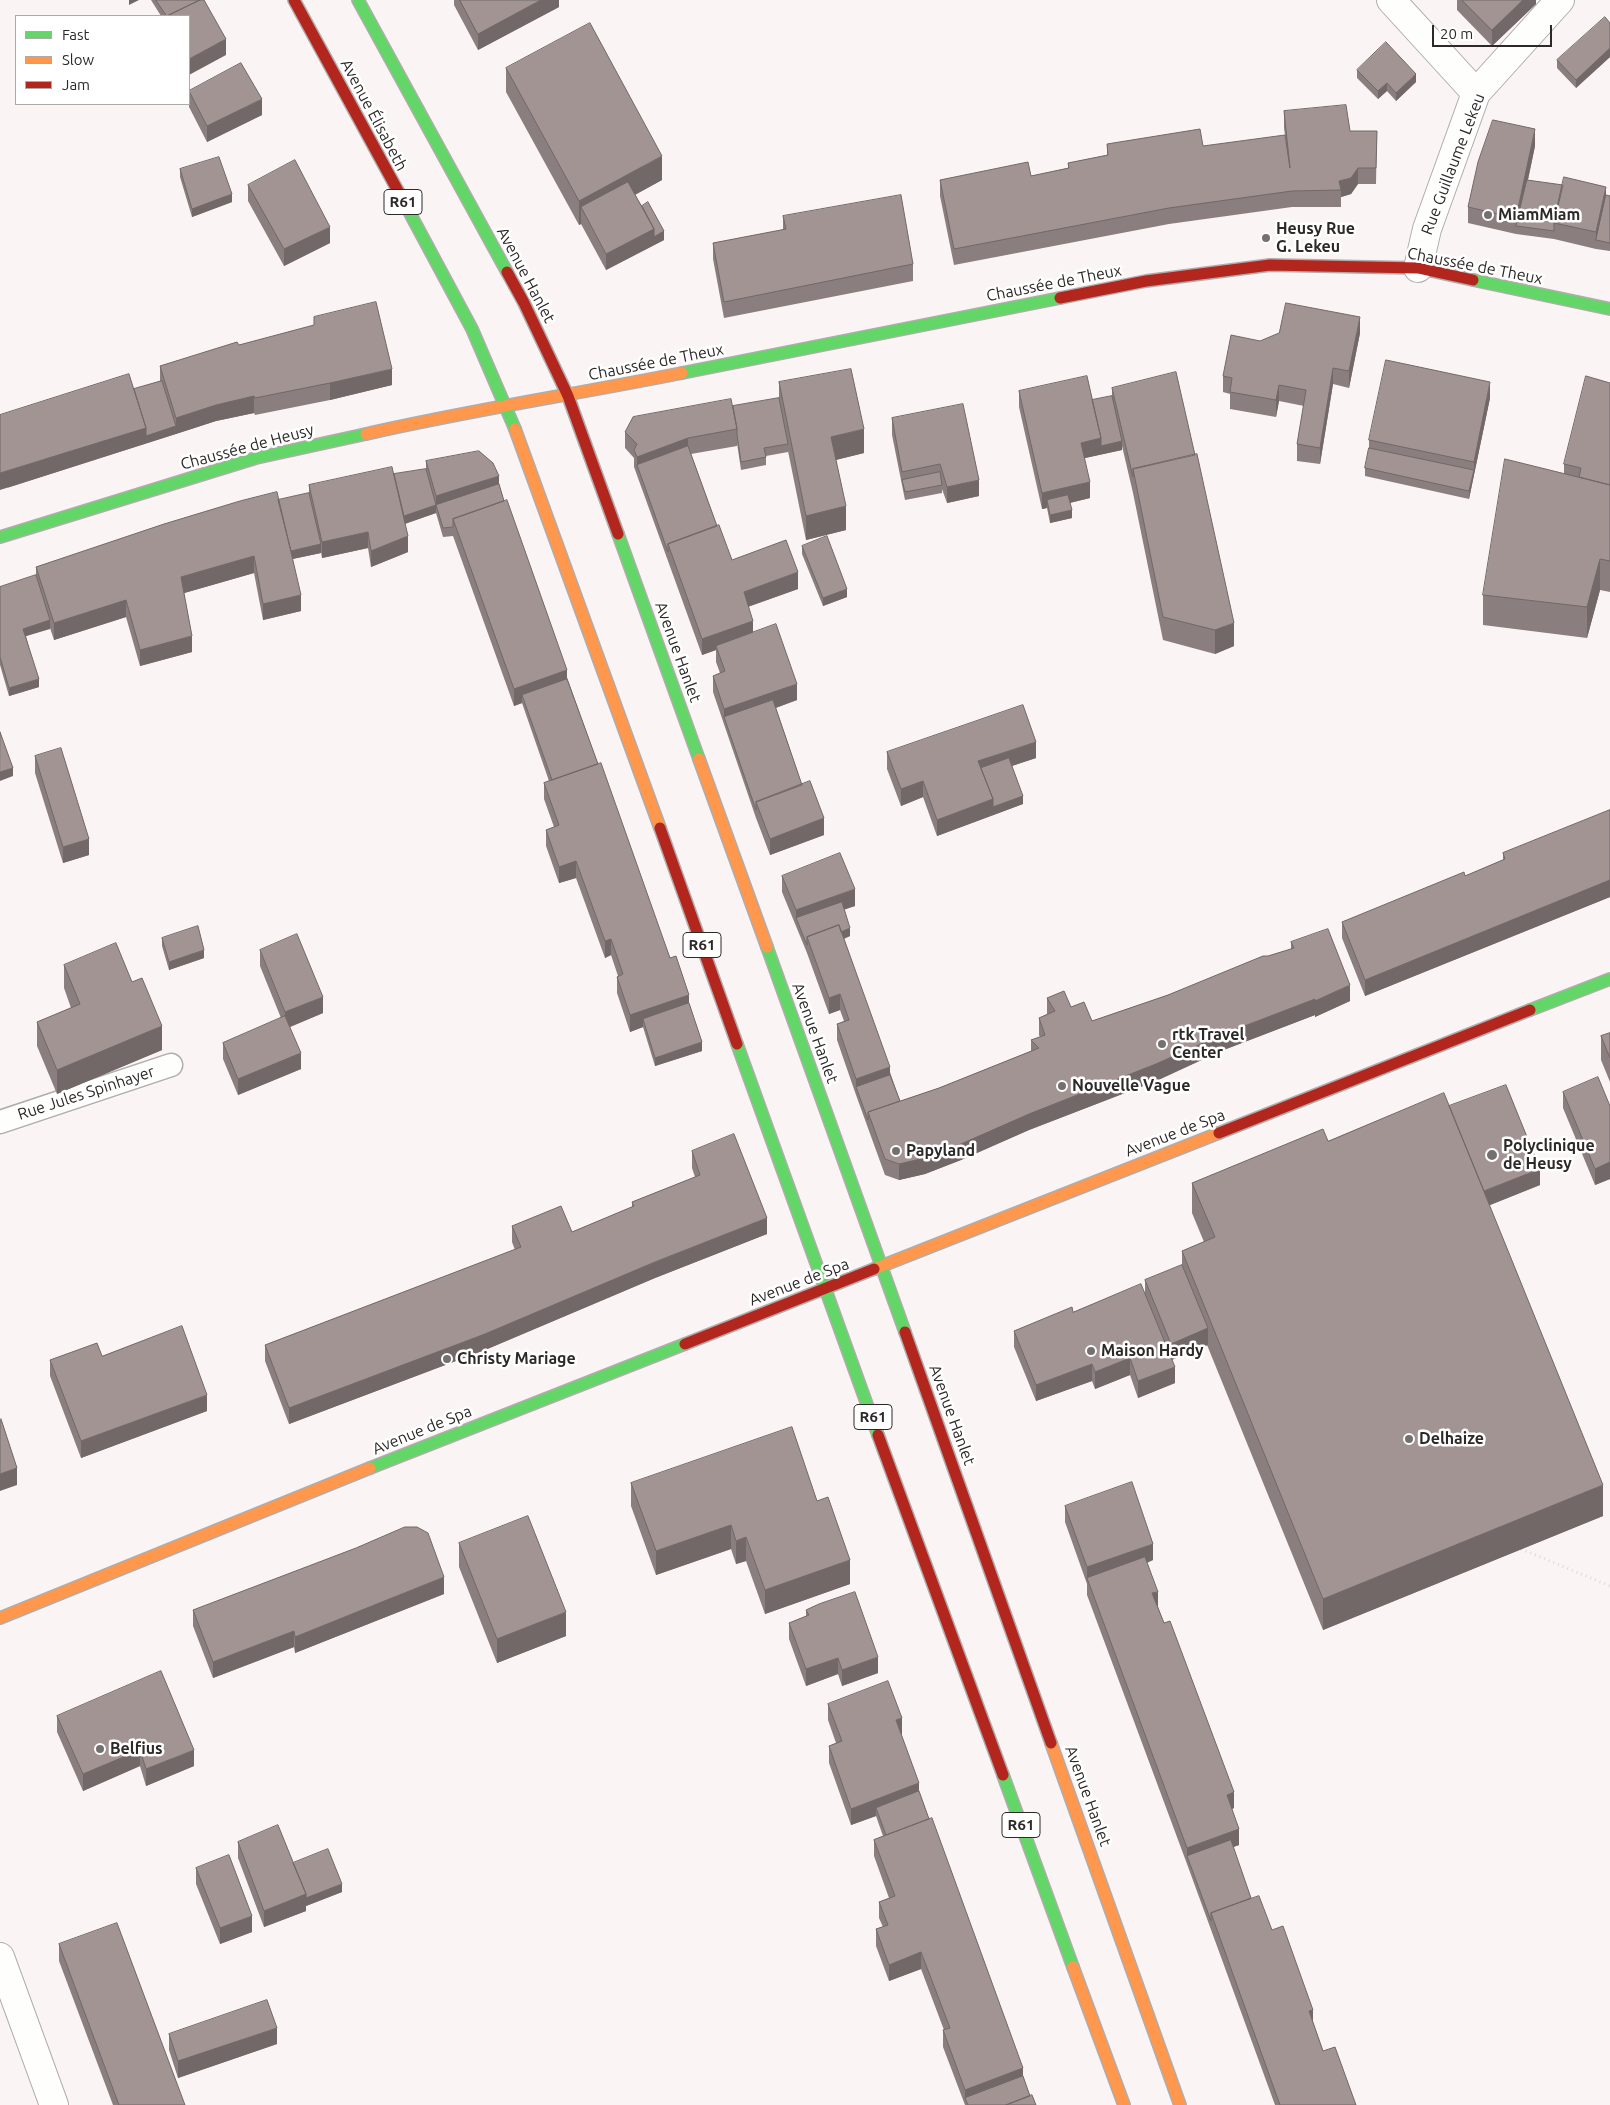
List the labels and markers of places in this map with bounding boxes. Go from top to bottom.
place label: MiamMiam [1498,205,1580,225]
marker: MiamMiam [1482,209,1494,221]
place label: Heusy Rue G. Lekeu [1276,219,1355,257]
marker: Heusy Rue G. Lekeu [1260,232,1272,244]
place label: rtk Travel Center [1172,1025,1244,1063]
marker: rtk Travel Center [1156,1038,1168,1050]
place label: Nouvelle Vague [1072,1076,1190,1096]
marker: Nouvelle Vague [1056,1080,1068,1092]
place label: Polyclinique de Heusy [1503,1136,1595,1174]
place label: Papyland [906,1141,975,1161]
marker: Papyland [890,1145,902,1157]
marker: Polyclinique de Heusy [1485,1148,1499,1162]
place label: Maison Hardy [1101,1341,1204,1361]
marker: Maison Hardy [1085,1345,1097,1357]
place label: Christy Mariage [457,1349,576,1369]
marker: Christy Mariage [441,1353,453,1365]
place label: Delhaize [1419,1429,1484,1449]
marker: Delhaize [1403,1433,1415,1445]
place label: Belfius [110,1739,163,1759]
marker: Belfius [94,1743,106,1755]

